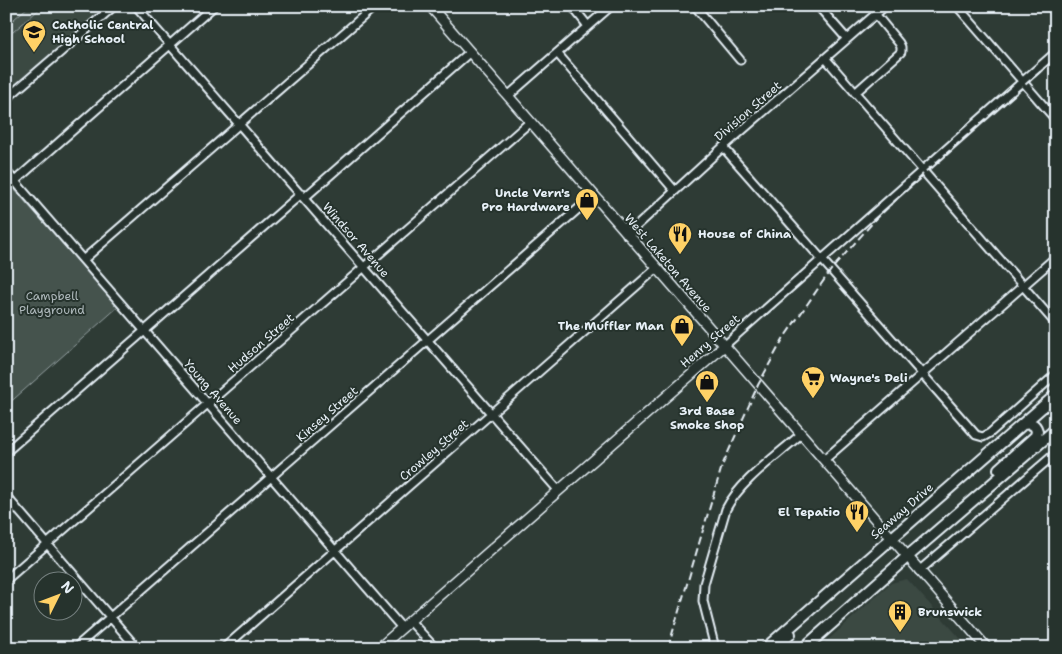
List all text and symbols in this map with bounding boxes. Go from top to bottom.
place label: Catholic Central High School [52,17,153,47]
school or university icon: Catholic Central High School [21,19,47,53]
street label: Division Street [711,78,785,144]
place label: Uncle Vern's Pro Hardware [482,185,570,215]
shop icon: Uncle Vern's Pro Hardware [574,187,600,221]
street label: Windsor Avenue [319,199,393,281]
street label: West Laketon Avenue [621,210,715,316]
restaurant icon: House of China [667,221,693,255]
place label: House of China [698,226,792,242]
park label: Campbell Playground [19,288,85,318]
street label: Hudson Street [224,310,298,376]
street label: Henry Street [677,311,743,371]
shop icon: The Muffler Man [669,313,695,347]
place label: The Muffler Man [558,318,664,334]
street label: Young Avenue [180,356,246,428]
supermarket icon: Wayne's Deli [800,365,826,399]
shop icon: 3rd Base Smoke Shop [694,369,720,403]
place label: Wayne's Deli [830,370,908,386]
street label: Kinsey Street [293,383,361,445]
place label: 3rd Base Smoke Shop [670,403,744,433]
street label: Crowley Street [396,416,472,484]
street label: Seaway Drive [867,479,937,543]
restaurant icon: El Tepatio [844,499,870,533]
place label: El Tepatio [778,504,840,520]
north arrow [32,572,82,622]
text: N [57,577,78,597]
building icon: Brunswick [887,599,913,633]
place label: Brunswick [918,604,982,620]

